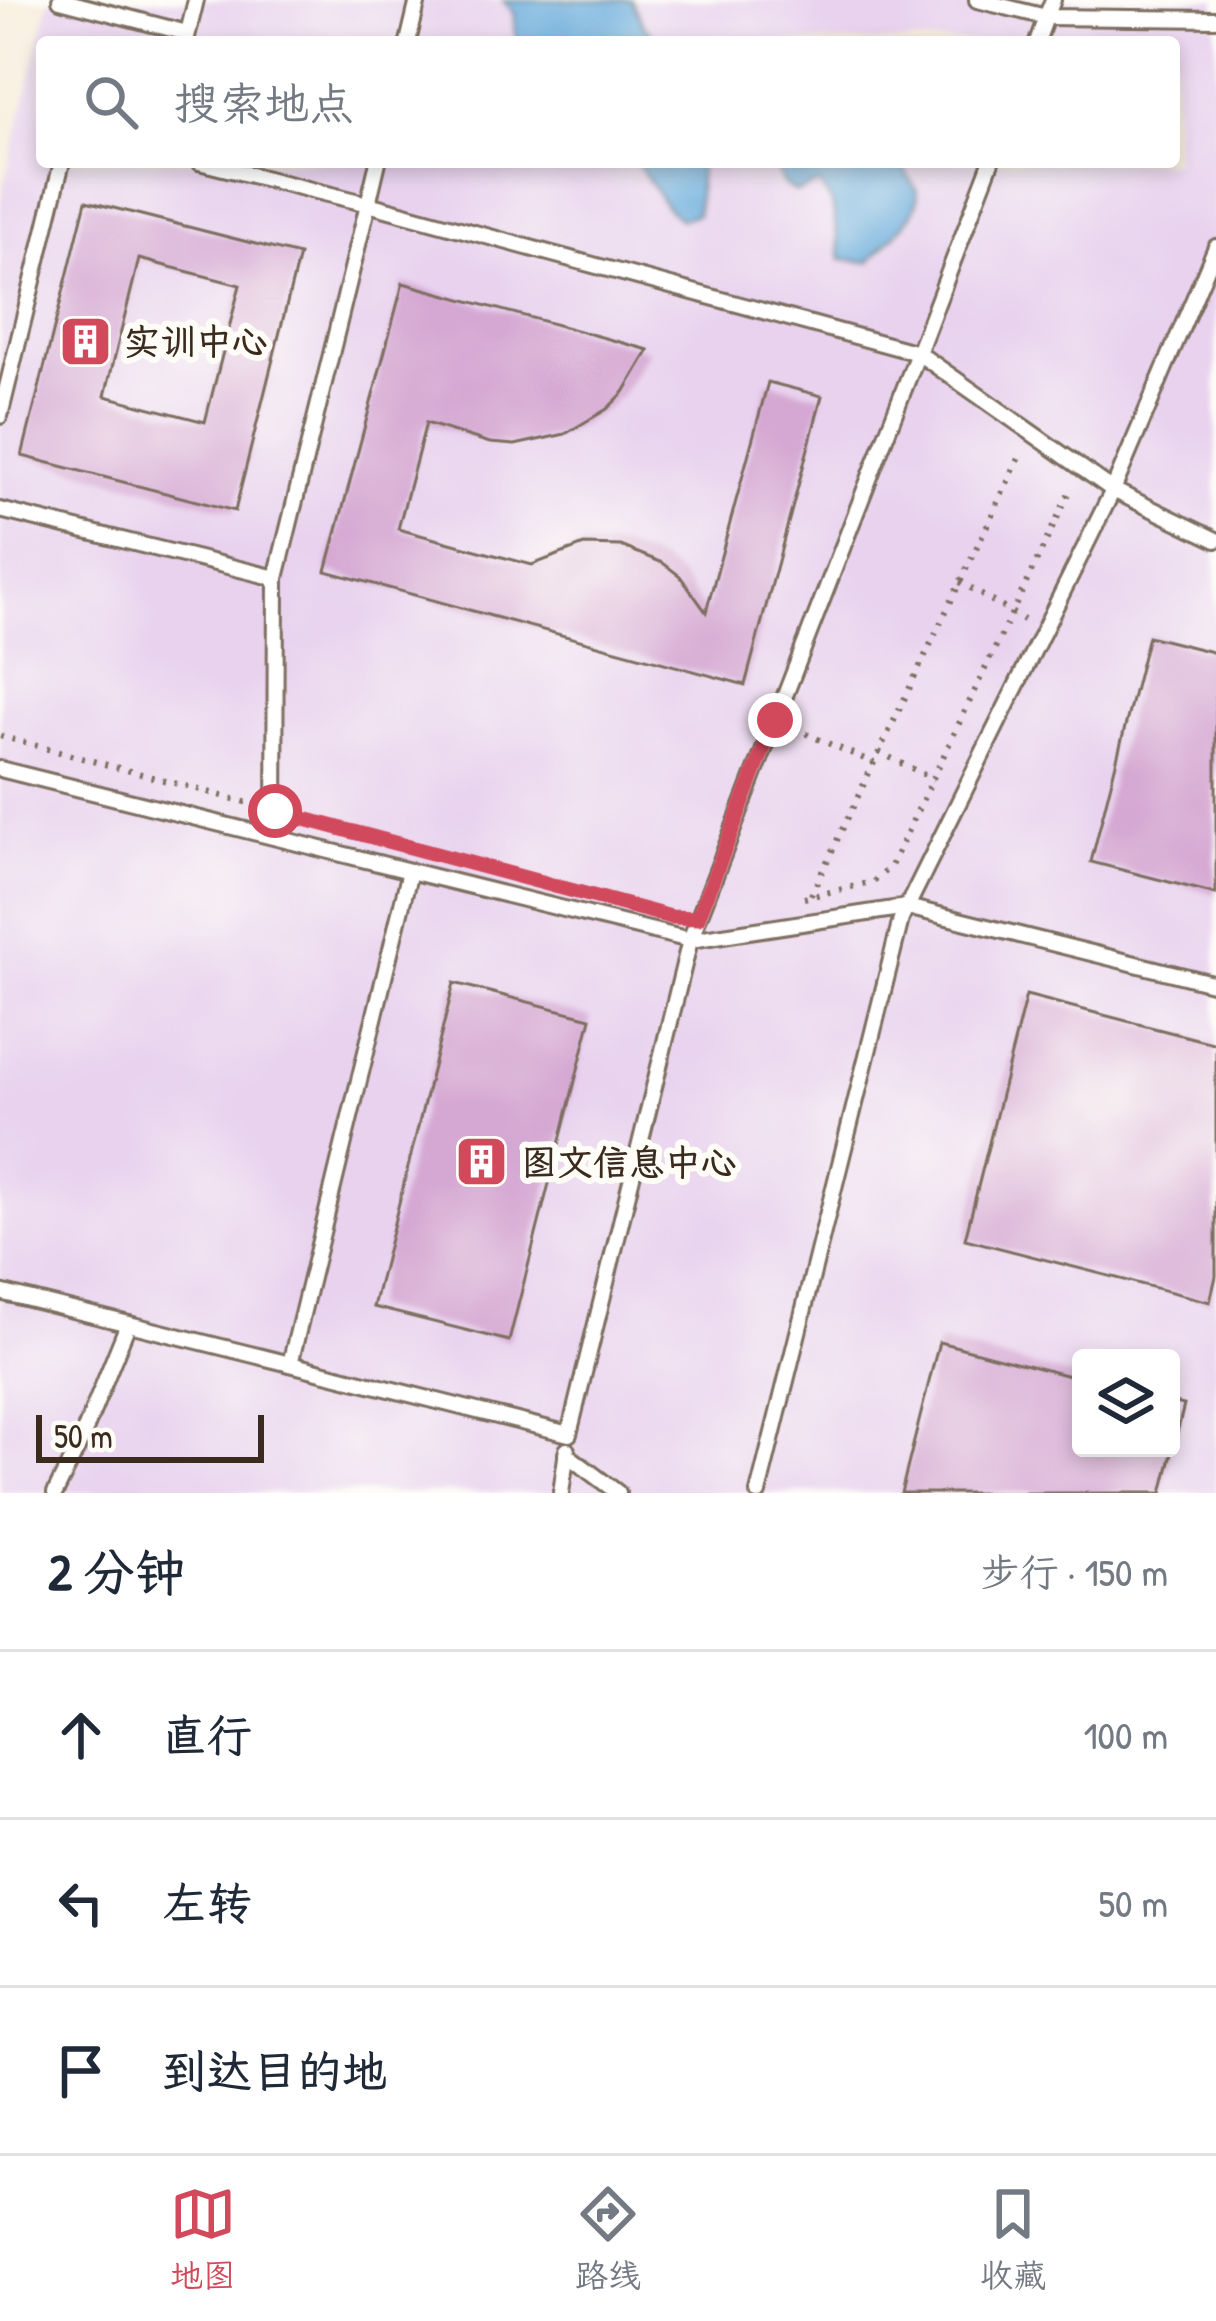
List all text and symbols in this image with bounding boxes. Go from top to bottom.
search box [36,36,1180,168]
icon: search [78,69,144,135]
text: 搜索地点 [174,72,354,133]
building icon: 实训中心 [57,313,113,369]
place label: 实训中心 [124,316,268,365]
route end [748,693,802,747]
route start [248,784,302,838]
building icon: 图文信息中心 [454,1134,510,1190]
place label: 图文信息中心 [521,1137,737,1186]
map controls [1072,1349,1180,1457]
button: layers [1072,1349,1180,1457]
scale bar [36,1409,264,1462]
text: 50 m [54,1414,113,1458]
text: 2 分钟 [48,1537,186,1606]
text: 步行 · 150 m [981,1545,1168,1598]
icon: ahead [48,1702,114,1768]
text: 直行 [162,1704,252,1765]
text: 100 m [1083,1708,1168,1761]
icon: left [48,1870,114,1936]
text: 左转 [162,1872,252,1933]
text: 50 m [1099,1876,1168,1929]
icon: arrive [48,2038,114,2104]
text: 到达目的地 [162,2040,387,2101]
tab: 地图 [170,2181,236,2297]
tab: 路线 [575,2181,641,2297]
tab: 收藏 [980,2181,1046,2297]

